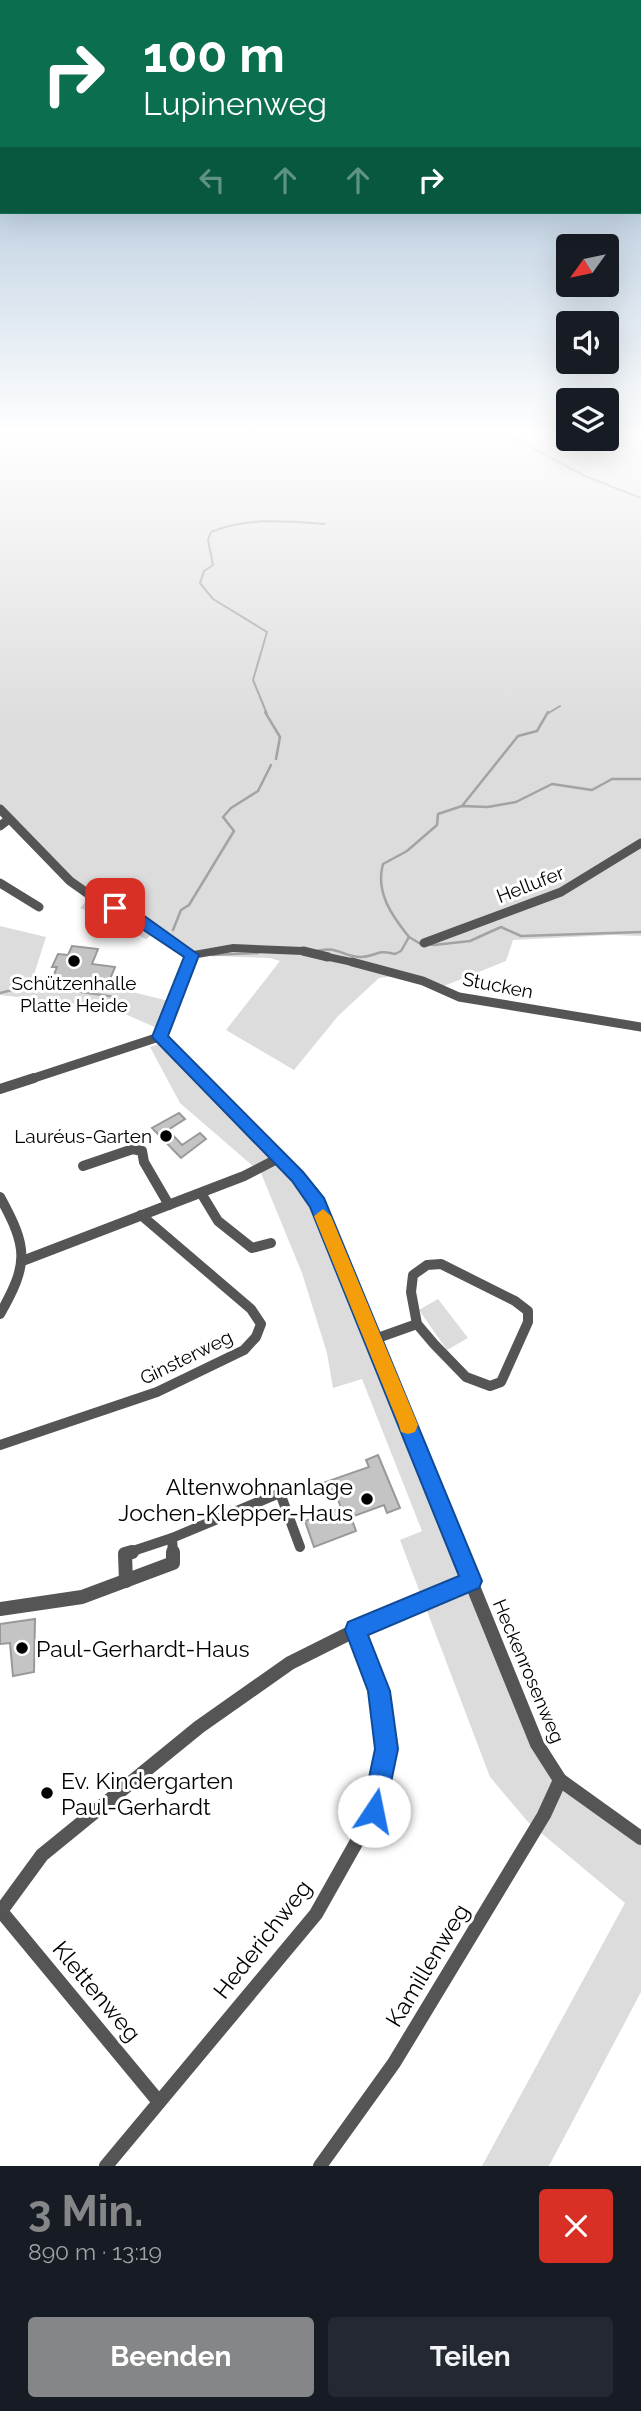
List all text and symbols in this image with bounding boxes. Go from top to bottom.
text: 100 m [143,26,285,83]
icon: right [28,28,119,119]
text: Lupinenweg [143,85,327,122]
icon: left [193,161,231,199]
icon: ahead [266,161,304,199]
icon: ahead [339,161,377,199]
icon: right [412,161,450,199]
north arrow [556,234,620,298]
map controls [556,234,619,451]
button: sound [556,311,619,374]
button: layers [556,388,619,451]
street label: Hellufer [493,861,567,907]
pin [85,878,145,938]
icon: arrive [96,889,134,927]
marker: Schützenhalle Platte Heide [66,953,82,969]
street label: Stucken [461,967,535,1003]
place label: Schützenhalle Platte Heide [12,972,136,1016]
place label: Lauréus-Garten [14,1125,152,1147]
marker: Lauréus-Garten [158,1128,174,1144]
street label: Ginsterweg [136,1325,236,1389]
place label: Altenwohnanlage Jochen-Klepper-Haus [118,1473,353,1526]
marker: Altenwohnanlage Jochen-Klepper-Haus [359,1491,375,1507]
street label: Heckenrosenweg [489,1596,569,1746]
place label: Paul-Gerhardt-Haus [36,1635,250,1662]
marker: Paul-Gerhardt-Haus [14,1640,30,1656]
place label: Ev. Kindergarten Paul-Gerhardt [61,1767,233,1820]
position arrow [337,1774,411,1848]
marker: Ev. Kindergarten Paul-Gerhardt [39,1785,55,1801]
street label: Hederichweg [207,1874,317,2004]
street label: Kamillenweg [380,1899,474,2031]
street label: Klettenweg [47,1935,147,2047]
text: 3 Min. [28,2187,143,2236]
button: close [539,2189,613,2263]
text: 890 m · 13:19 [28,2238,162,2265]
button: Beenden [28,2317,314,2397]
button: Teilen [328,2317,613,2397]

